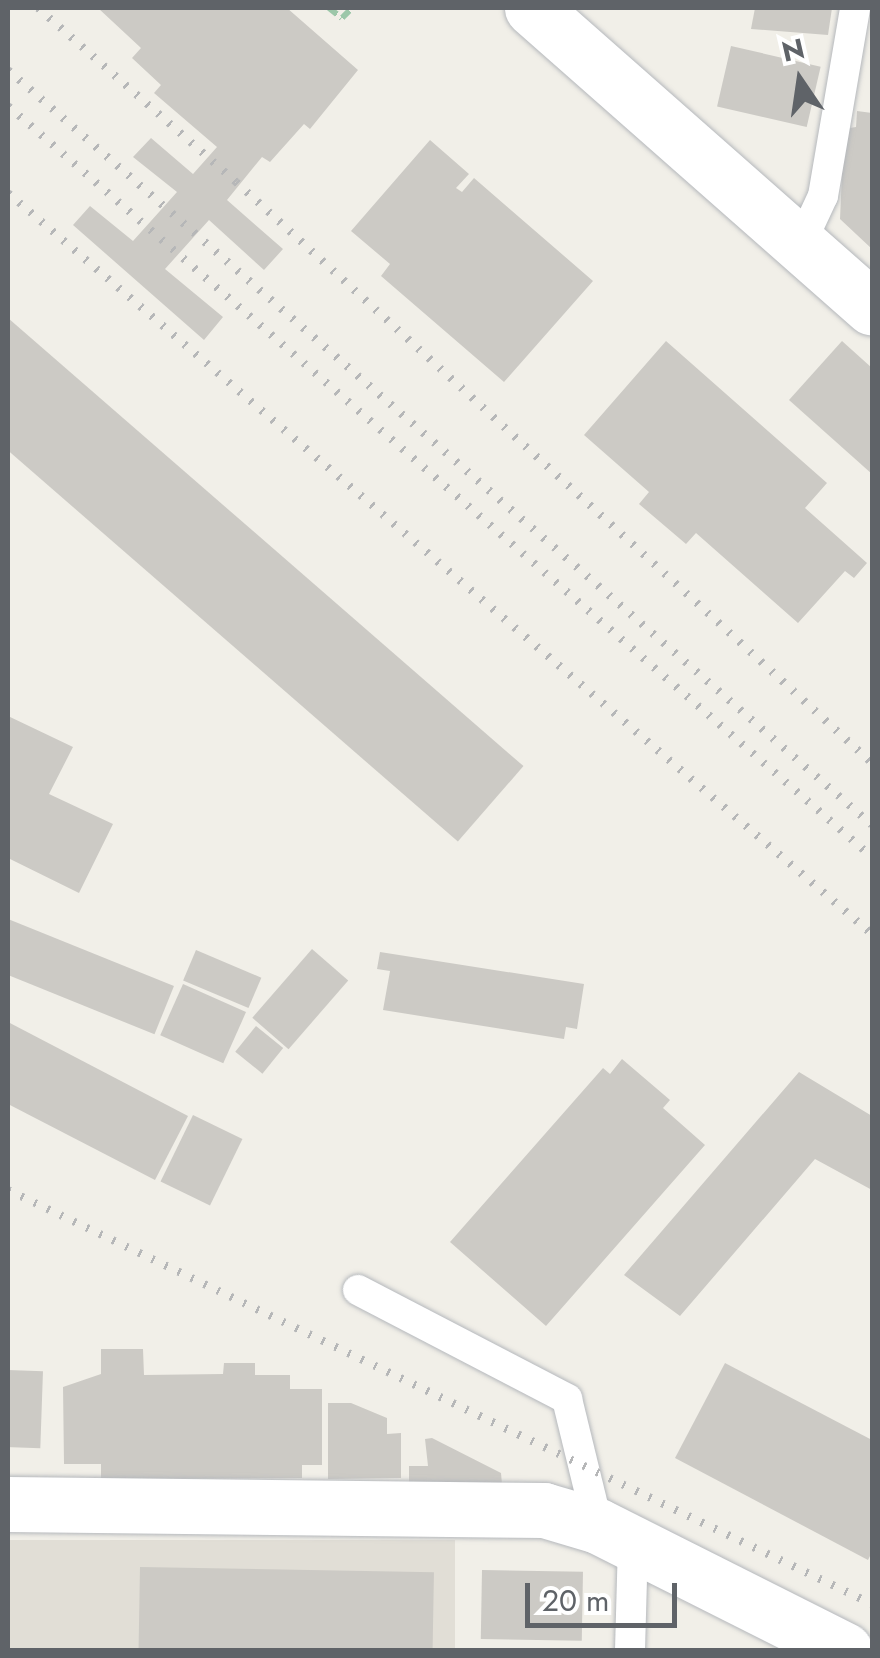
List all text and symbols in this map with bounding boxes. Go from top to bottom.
text: N [778,28,809,73]
north arrow [750,30,850,130]
scale bar [530,1563,682,1625]
text: 20 m [542,1579,609,1622]

